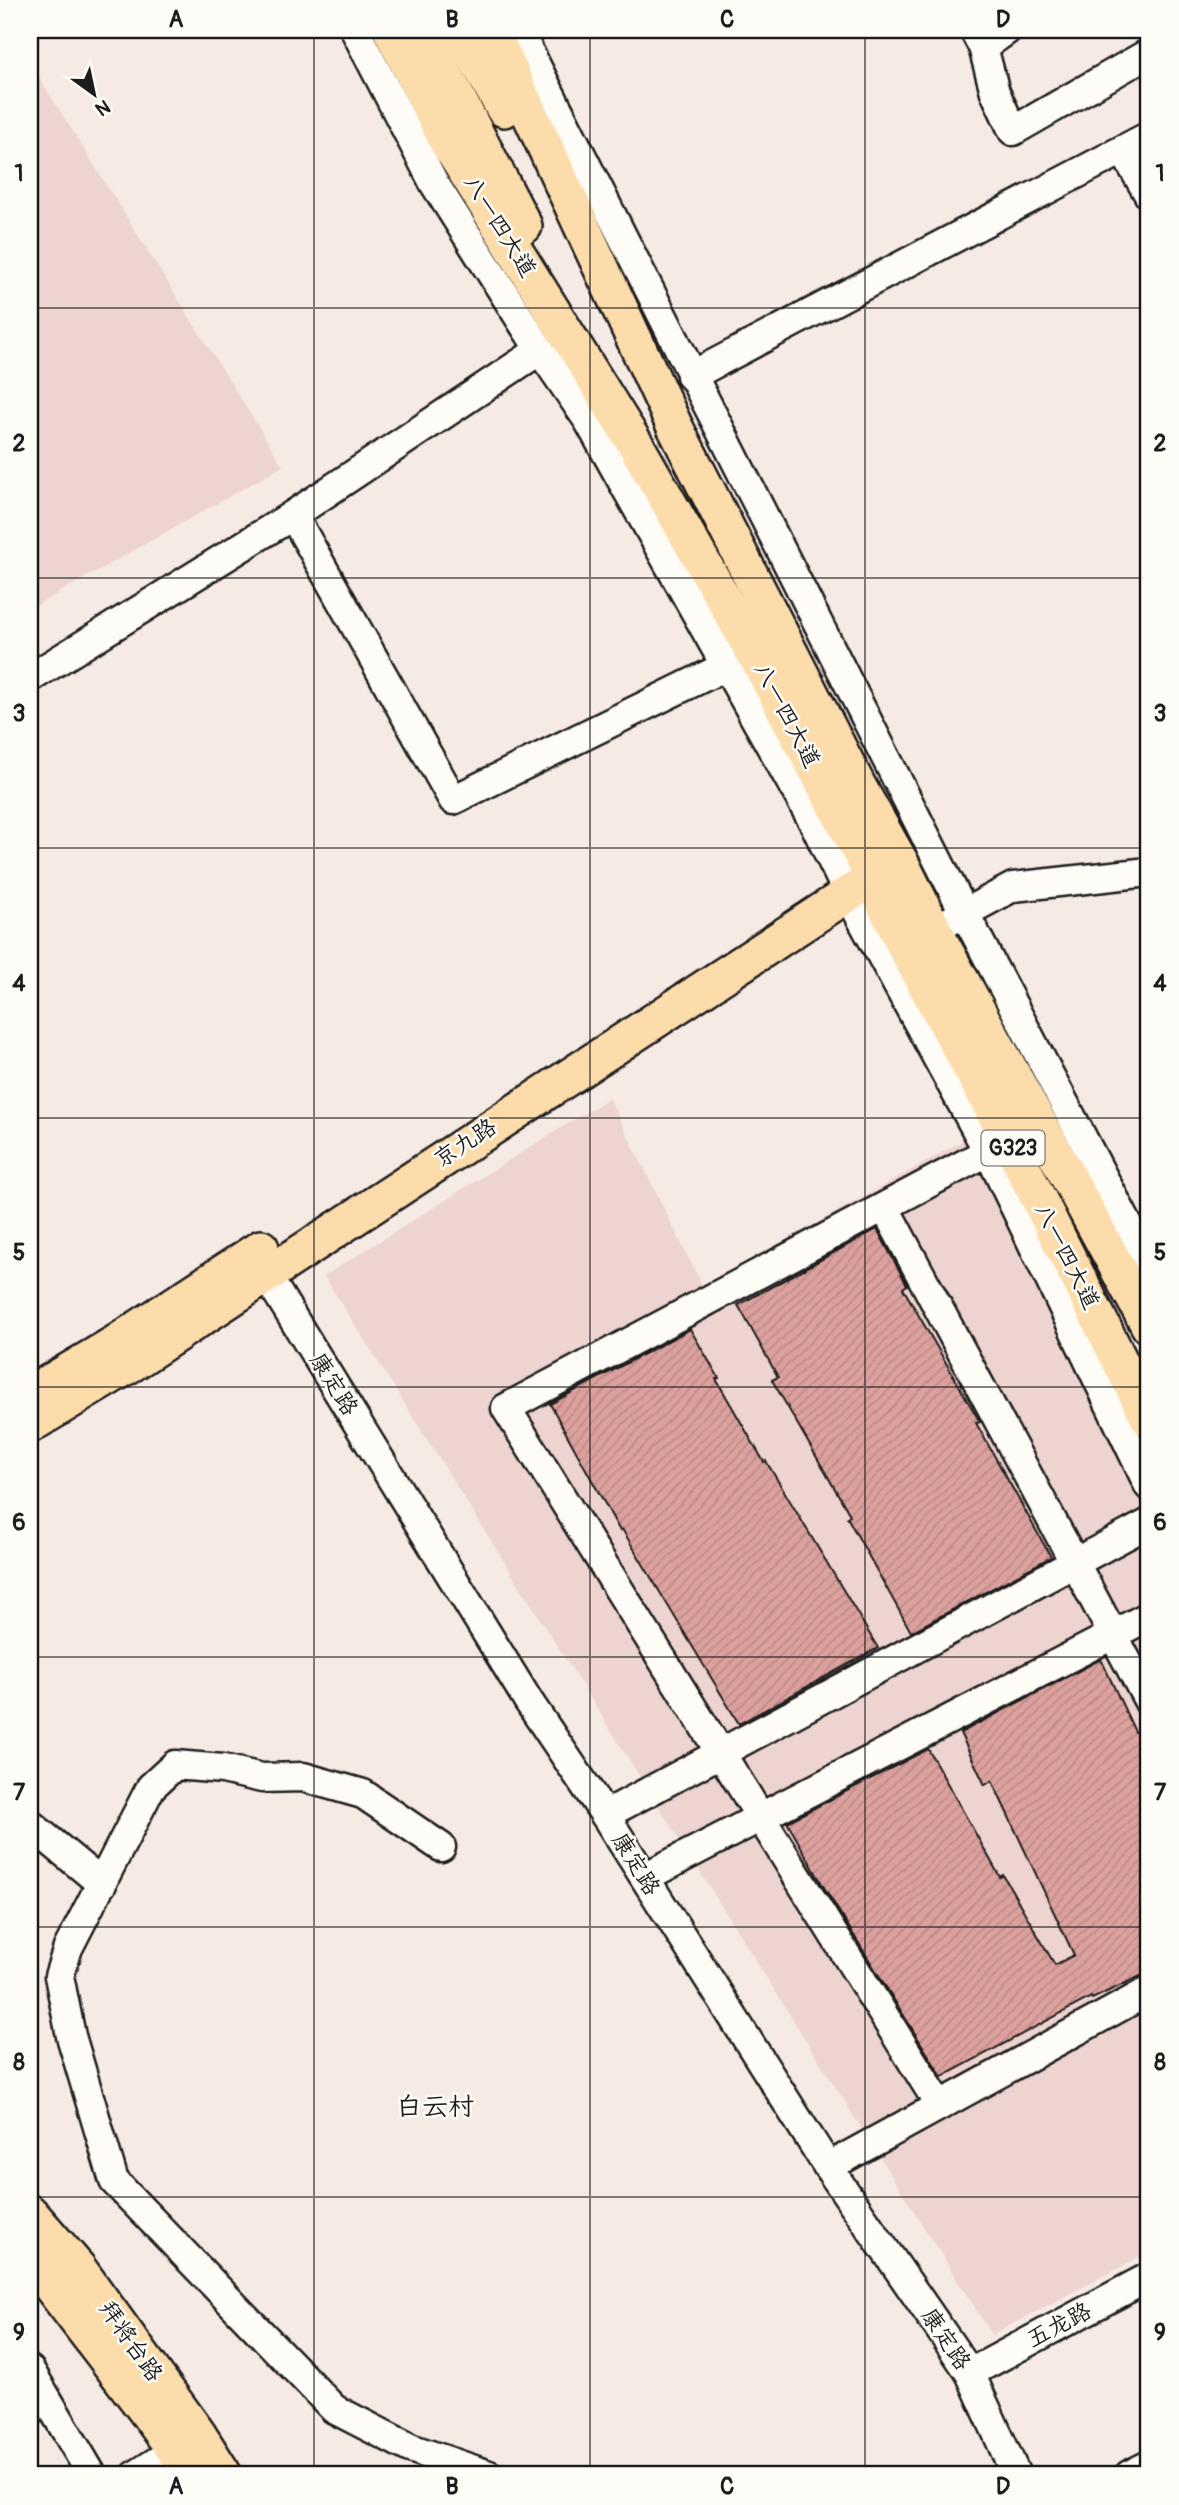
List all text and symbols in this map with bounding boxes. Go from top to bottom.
text: A [169,5,184,34]
text: B [445,5,459,34]
text: C [720,5,734,34]
text: D [996,5,1010,34]
north arrow [60,60,130,130]
text: N [91,94,115,121]
text: 1 [15,159,24,188]
text: 1 [1156,159,1165,188]
street label: 八一四大道 [457,170,543,282]
text: 2 [13,429,26,458]
text: 2 [1154,429,1167,458]
street label: 八一四大道 [747,657,827,773]
text: 3 [13,699,25,728]
text: 3 [1154,699,1166,728]
text: 4 [12,969,26,998]
text: 4 [1153,969,1167,998]
street label: 京九路 [428,1112,502,1174]
road number: G323 [982,1130,1044,1166]
street label: 八一四大道 [1028,1198,1106,1314]
text: 5 [13,1238,25,1267]
text: 5 [1154,1238,1166,1267]
street label: 康定路 [303,1347,365,1421]
text: 6 [12,1508,26,1537]
text: 6 [1153,1508,1167,1537]
text: 7 [13,1778,26,1807]
text: 7 [1154,1778,1167,1807]
street label: 康定路 [605,1827,667,1901]
text: 8 [13,2048,25,2077]
text: 8 [1154,2048,1166,2077]
district label: 白云村 [396,2091,474,2123]
street label: 拜将台路 [93,2295,169,2387]
street label: 五龙路 [1022,2296,1096,2354]
street label: 康定路 [915,2302,977,2376]
text: 9 [13,2318,25,2347]
text: 9 [1154,2318,1166,2347]
text: A [169,2472,184,2501]
text: B [445,2472,459,2501]
text: C [720,2472,734,2501]
text: D [996,2472,1010,2501]

